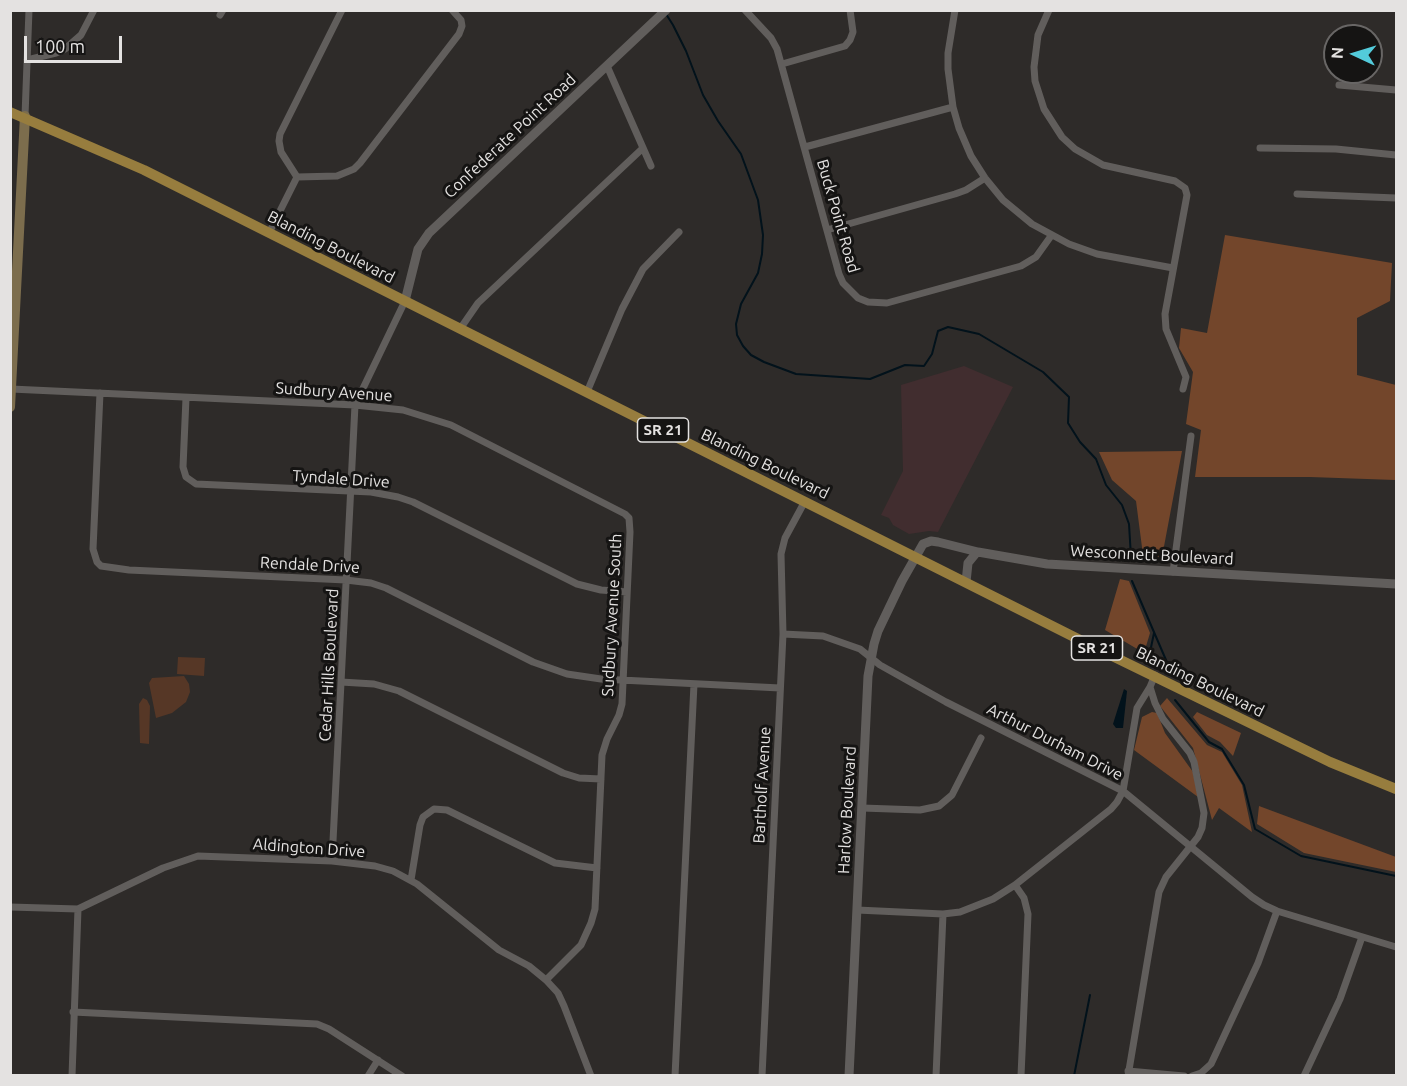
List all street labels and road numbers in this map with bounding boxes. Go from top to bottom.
street label: Confederate Point Road [440,70,580,202]
street label: Buck Point Road [813,157,863,275]
street label: Blanding Boulevard [264,207,398,287]
street label: Sudbury Avenue [275,378,393,406]
road number: SR 21 [638,418,688,442]
street label: Blanding Boulevard [698,425,832,503]
street label: Tyndale Drive [292,466,390,492]
street label: Sudbury Avenue South [598,533,626,697]
street label: Wesconnett Boulevard [1070,541,1234,569]
street label: Rendale Drive [260,553,360,577]
street label: Cedar Hills Boulevard [315,588,343,742]
road number: SR 21 [1072,636,1122,660]
street label: Blanding Boulevard [1133,643,1267,721]
street label: Arthur Durham Drive [984,699,1126,785]
street label: Bartholf Avenue [749,726,775,844]
street label: Harlow Boulevard [834,746,860,874]
street label: Aldington Drive [252,835,366,861]

